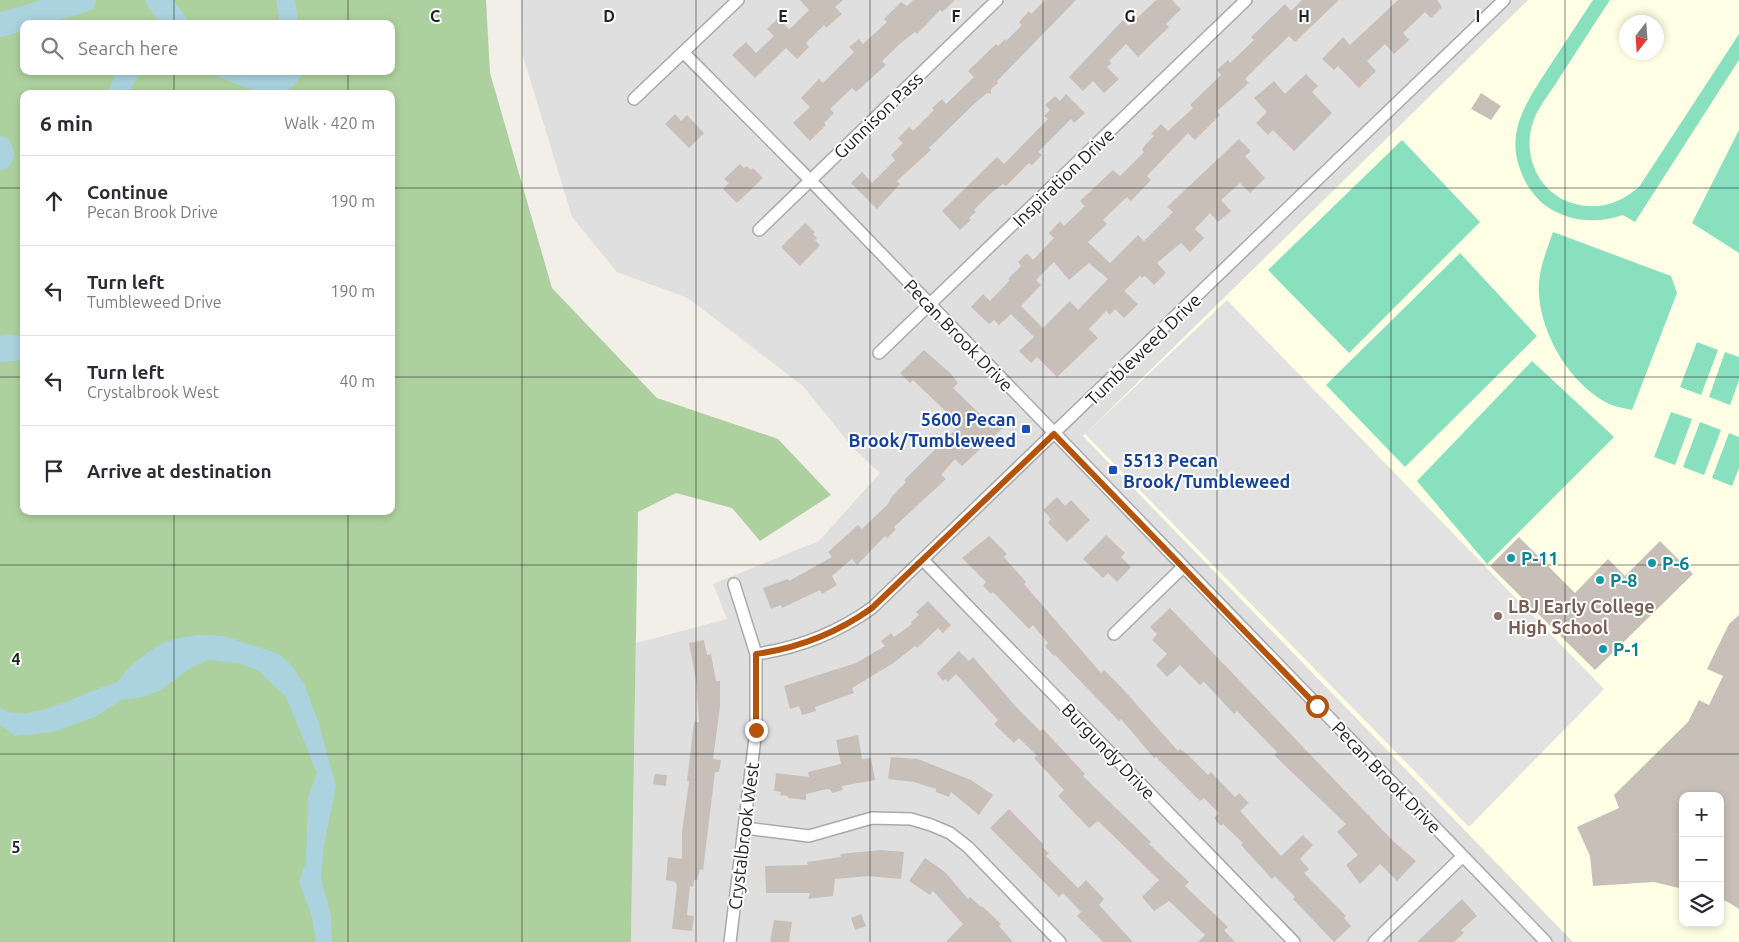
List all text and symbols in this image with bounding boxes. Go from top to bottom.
text: C [430,7,440,25]
text: D [603,7,615,25]
text: E [778,7,788,25]
text: F [952,7,961,25]
text: G [1124,7,1136,25]
text: H [1298,7,1310,25]
text: I [1476,7,1480,25]
north arrow [1619,15,1664,60]
search box [20,20,395,75]
icon: search [38,34,66,62]
text: Search here [78,37,178,59]
street label: Gunnison Pass [830,68,927,162]
text: 6 min [40,111,93,135]
text: Walk · 420 m [284,114,375,132]
street label: Inspiration Drive [1008,124,1118,230]
text: Continue [87,181,168,203]
icon: ahead [40,187,68,215]
text: 190 m [330,192,375,210]
text: Pecan Brook Drive [87,203,218,221]
text: Turn left [87,271,165,293]
street label: Pecan Brook Drive [901,275,1017,395]
icon: left [40,277,68,305]
text: 190 m [330,282,375,300]
street label: Tumbleweed Drive [1082,289,1204,409]
text: Tumbleweed Drive [87,293,222,311]
text: Turn left [87,361,165,383]
icon: left [40,367,68,395]
text: 40 m [339,372,375,390]
text: Crystalbrook West [87,383,219,401]
place label: 5600 Pecan Brook/Tumbleweed [849,409,1016,450]
marker: 5600 Pecan Brook/Tumbleweed [1020,423,1032,435]
place label: 5513 Pecan Brook/Tumbleweed [1123,450,1290,491]
icon: arrive [40,457,68,485]
text: Arrive at destination [87,460,272,482]
marker: 5513 Pecan Brook/Tumbleweed [1107,464,1119,476]
place label: P-11 [1521,548,1559,568]
marker: P-11 [1505,552,1517,564]
place label: P-6 [1662,553,1689,573]
marker: P-6 [1646,557,1658,569]
place label: P-8 [1610,570,1637,590]
marker: P-8 [1594,574,1606,586]
place label: LBJ Early College High School [1508,596,1655,637]
marker: LBJ Early College High School [1492,610,1504,622]
place label: P-1 [1613,639,1640,659]
marker: P-1 [1597,643,1609,655]
text: 4 [11,650,21,668]
route start [1306,695,1329,718]
street label: Burgundy Drive [1058,699,1160,803]
street label: Pecan Brook Drive [1329,717,1445,837]
route end [745,719,768,742]
street label: Crystalbrook West [724,761,762,911]
map controls [1679,792,1724,927]
button: + [1679,792,1724,837]
button: − [1679,837,1724,882]
text: 5 [11,838,21,856]
button: layers [1679,882,1724,927]

